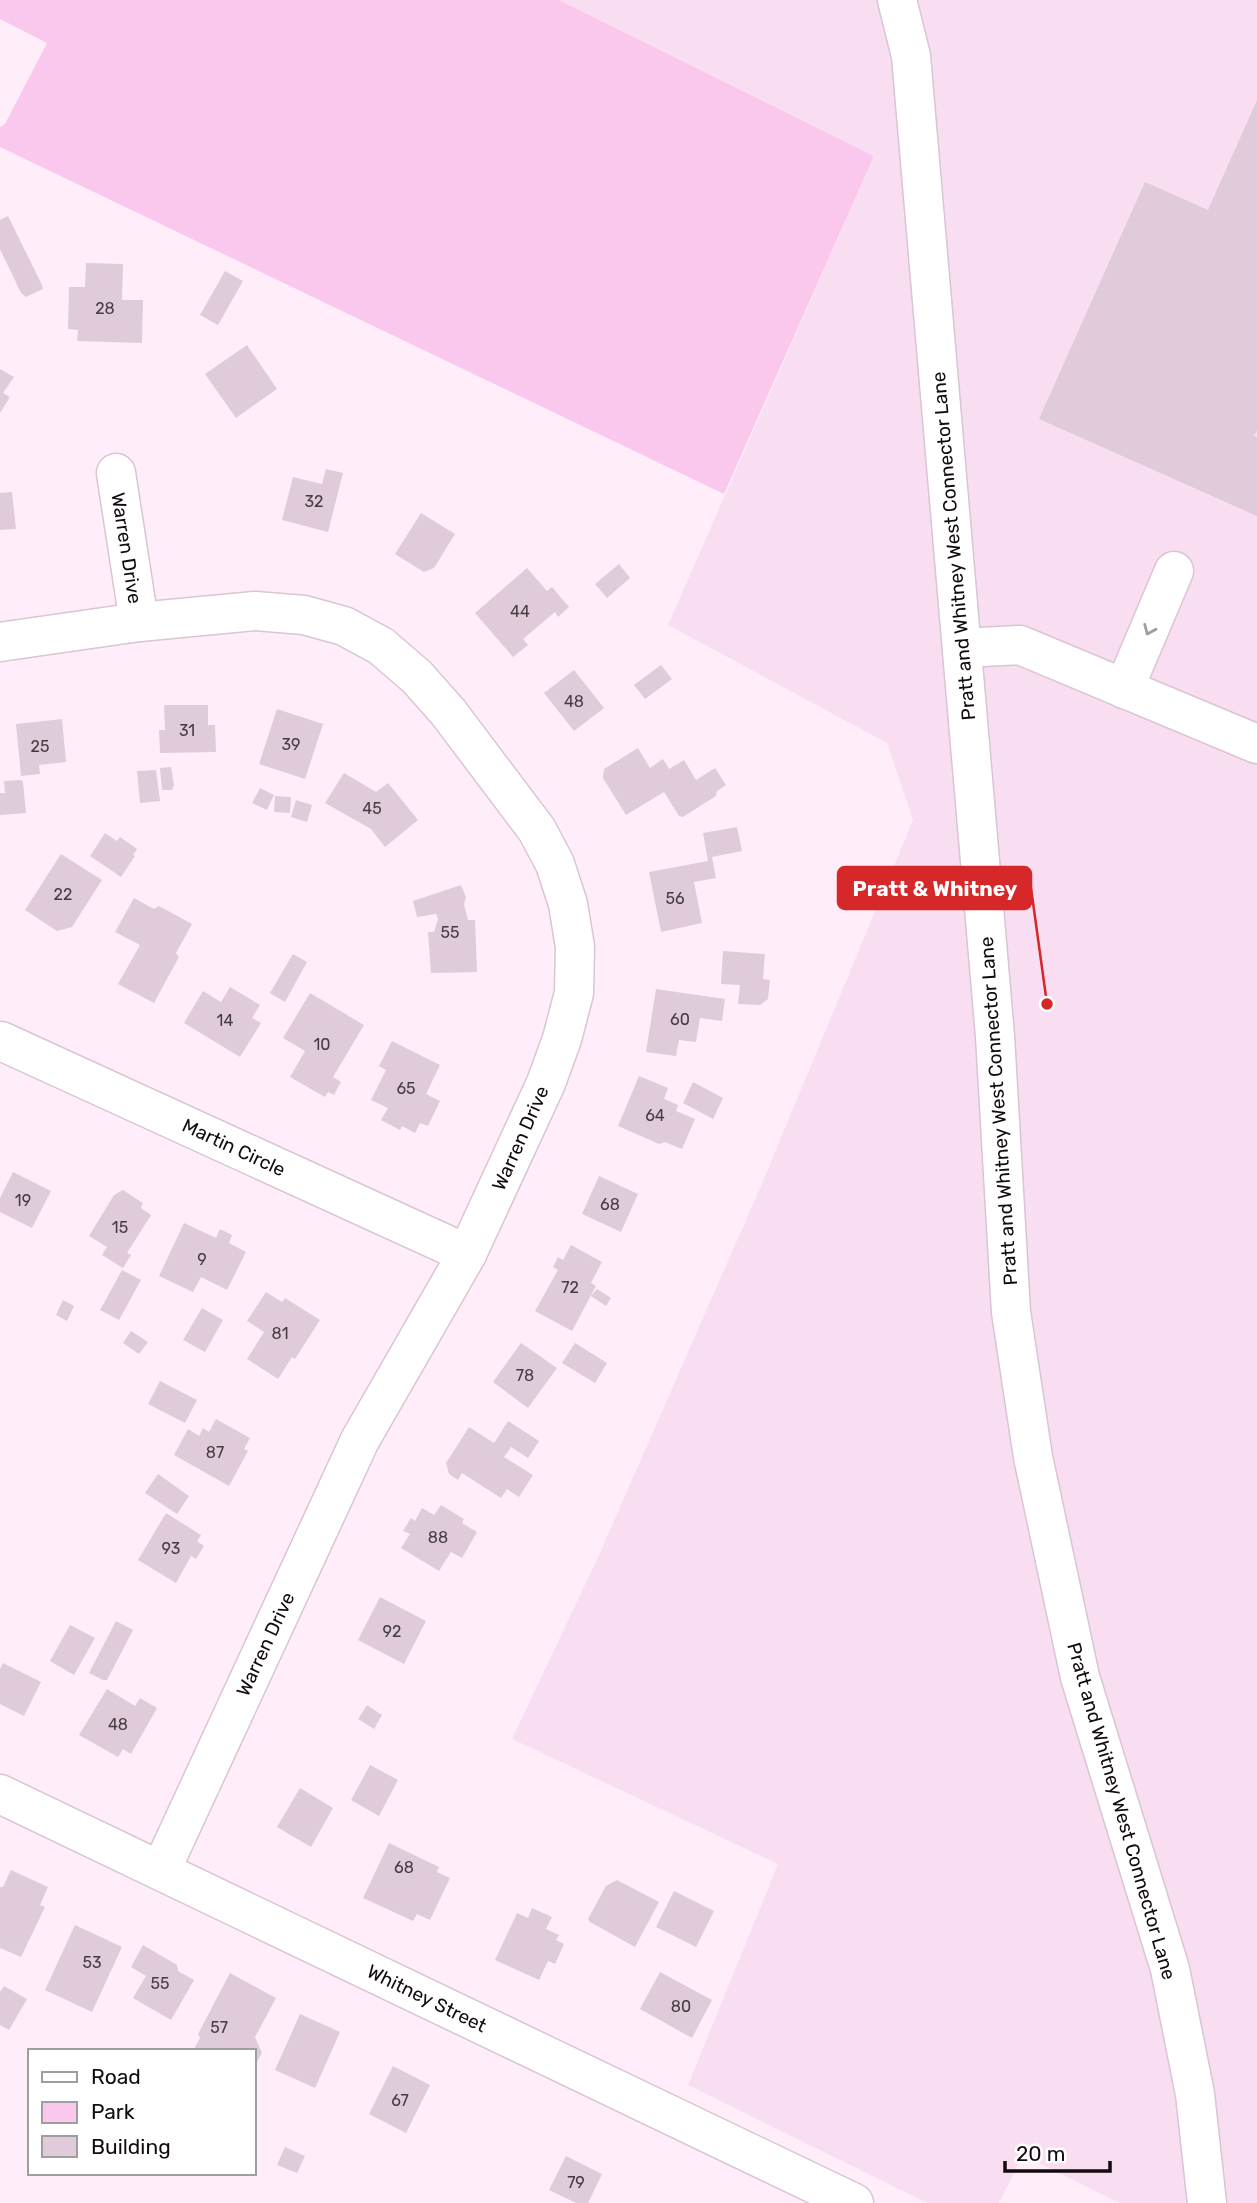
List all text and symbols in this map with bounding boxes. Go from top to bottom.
house number: 28 [95,299,115,318]
street label: Pratt and Whitney West Connector Lane [927,371,980,721]
street label: Warren Drive [106,491,147,605]
house number: 32 [304,492,324,511]
house number: 44 [510,602,530,621]
one-way arrow [1144,623,1158,635]
house number: 48 [564,692,584,711]
house number: 31 [179,721,195,740]
house number: 39 [281,735,301,754]
house number: 25 [31,737,49,756]
house number: 45 [362,799,382,818]
callout: Pratt & Whitney [838,867,1031,909]
text: Pratt & Whitney [853,876,1018,901]
house number: 22 [54,885,72,904]
house number: 56 [665,889,685,908]
house number: 55 [440,923,460,942]
street label: Pratt and Whitney West Connector Lane [975,936,1022,1286]
house number: 60 [670,1010,690,1029]
house number: 14 [217,1011,233,1030]
house number: 10 [313,1035,331,1054]
house number: 65 [396,1079,416,1098]
street label: Warren Drive [487,1082,554,1194]
house number: 64 [645,1106,665,1125]
street label: Martin Circle [179,1114,289,1181]
house number: 19 [15,1191,31,1210]
house number: 68 [600,1195,620,1214]
house number: 15 [112,1218,128,1237]
house number: 9 [197,1250,207,1269]
house number: 72 [561,1278,579,1297]
house number: 81 [271,1324,289,1343]
house number: 78 [516,1366,534,1385]
house number: 87 [206,1443,224,1462]
house number: 88 [428,1528,448,1547]
house number: 93 [162,1539,180,1558]
street label: Warren Drive [231,1589,300,1700]
house number: 92 [383,1622,401,1641]
street label: Pratt and Whitney West Connector Lane [1062,1640,1181,1982]
house number: 48 [108,1715,128,1734]
house number: 68 [394,1858,414,1877]
house number: 53 [82,1953,102,1972]
street label: Whitney Street [363,1960,491,2038]
house number: 55 [150,1974,170,1993]
house number: 80 [671,1997,691,2016]
house number: 57 [210,2018,228,2037]
legend [28,2049,256,2175]
text: Road [91,2064,141,2089]
house number: 67 [391,2091,409,2110]
text: Park [91,2099,135,2124]
scale bar [1005,2130,1110,2174]
text: Building [91,2134,171,2159]
text: 20 m [1016,2141,1065,2166]
house number: 79 [567,2173,585,2192]

